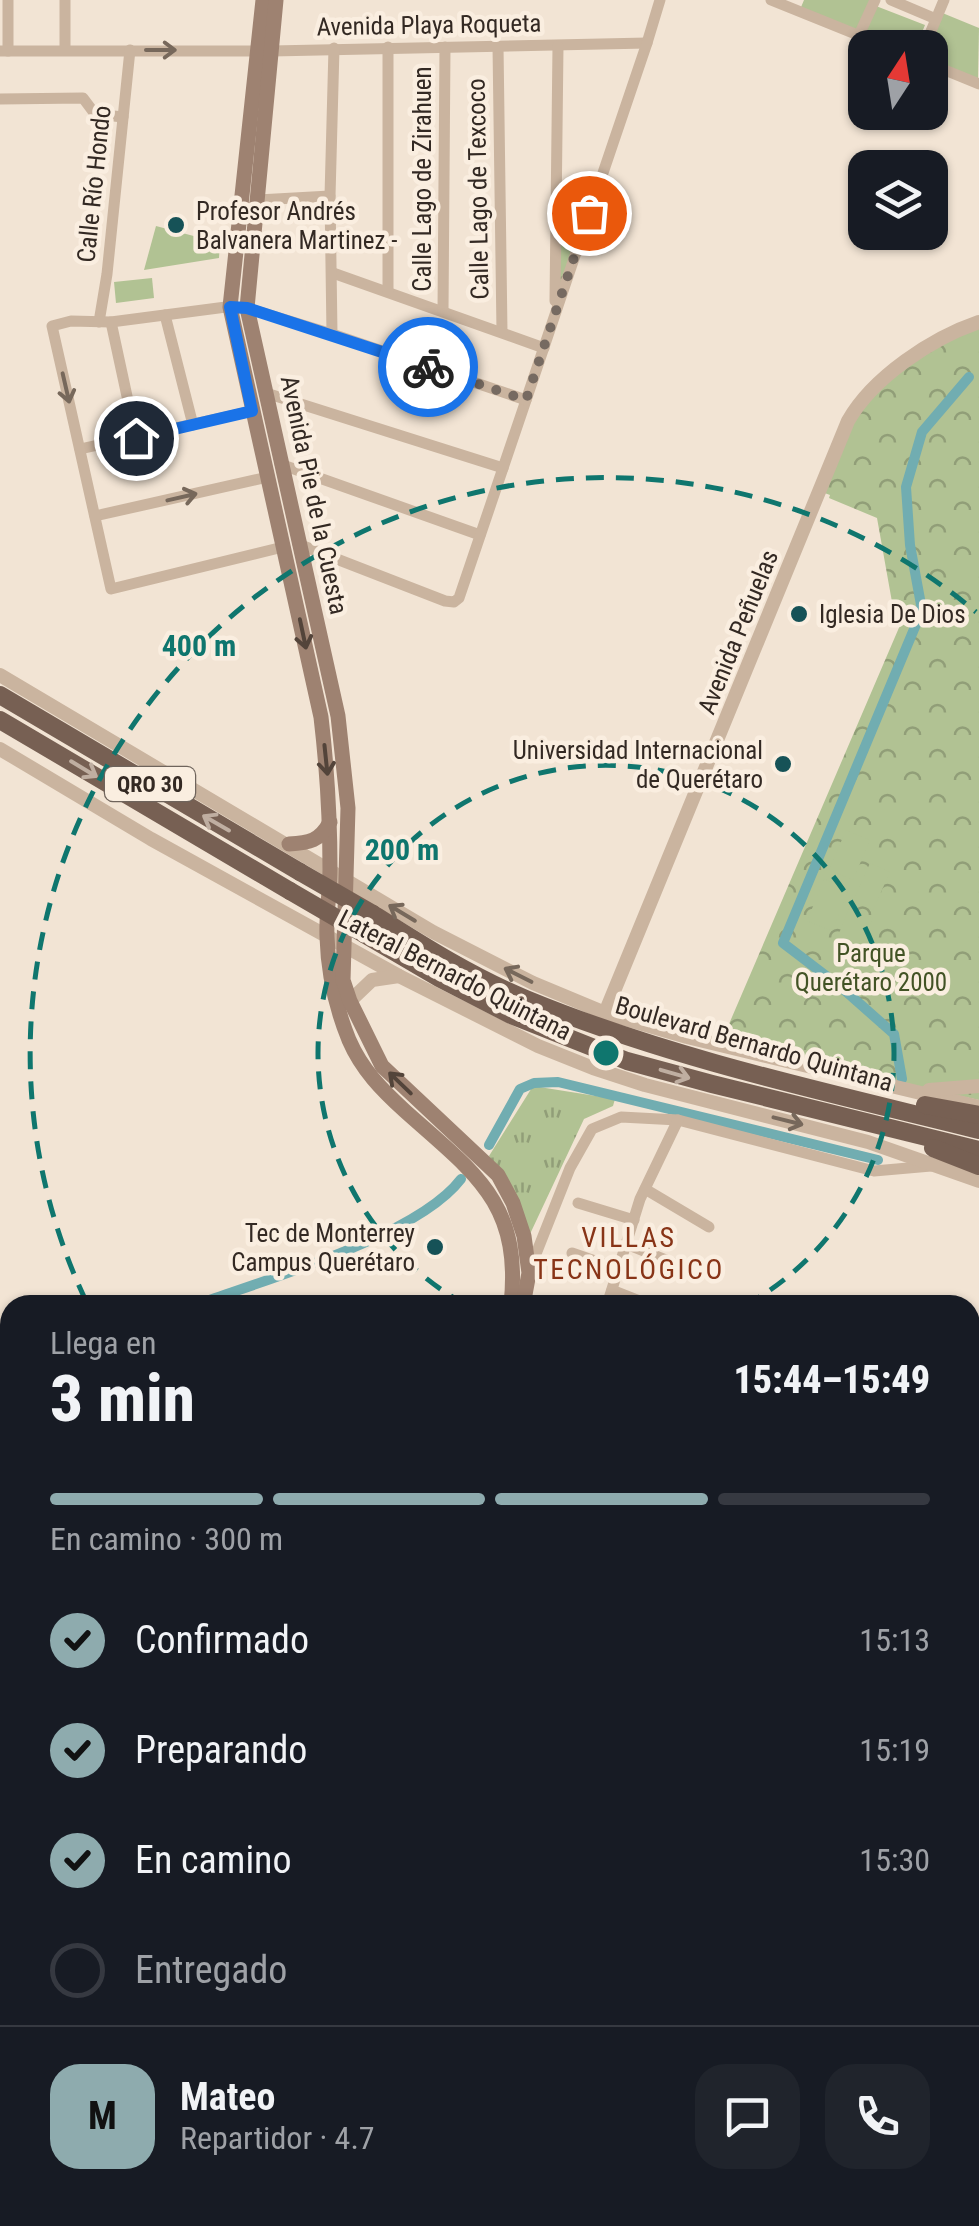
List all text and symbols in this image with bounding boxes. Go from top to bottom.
street label: Avenida Playa Roqueta [316,9,542,41]
north arrow [848,30,948,130]
map controls [848,30,948,250]
one-way arrow [144,40,177,60]
street label: Calle Lago de Zirahuen [408,66,437,292]
street label: Calle Lago de Texcoco [462,78,494,300]
street label: Calle Río Hondo [71,104,117,264]
button: layers [848,150,948,250]
pin [547,171,632,256]
icon: bag [562,186,617,241]
place label: Profesor Andrés Balvanera Martinez - [196,197,397,255]
marker: Profesor Andrés Balvanera Martinez - [165,214,187,236]
courier [378,317,478,417]
icon: bike [401,340,456,395]
one-way arrow [58,371,76,403]
street label: Avenida Pie de la Cuesta [275,373,353,617]
pin [94,396,179,481]
icon: home [109,411,164,466]
one-way arrow [165,486,197,505]
street label: Avenida Peñuelas [692,546,784,718]
place label: Iglesia De Dios [819,600,966,629]
marker: Iglesia De Dios [788,603,810,625]
one-way arrow [295,617,313,649]
text: 400 m [162,628,236,663]
place label: Universidad Internacional de Querétaro [513,736,763,794]
one-way arrow [316,743,335,775]
marker: Universidad Internacional de Querétaro [772,753,794,775]
one-way arrow [69,759,98,779]
road number: QRO 30 [105,767,195,801]
one-way arrow [202,813,231,833]
text: 200 m [365,832,439,867]
one-way arrow [388,903,417,923]
street label: Lateral Bernardo Quintana [334,904,576,1046]
park label: Parque Querétaro 2000 [795,939,947,997]
one-way arrow [503,965,533,984]
street label: Boulevard Bernardo Quintana [612,990,896,1098]
centre of rings [588,1035,624,1071]
one-way arrow [659,1066,691,1084]
one-way arrow [388,1072,412,1096]
one-way arrow [772,1113,803,1132]
place label: Tec de Monterrey Campus Querétaro [231,1219,415,1277]
district label: VILLAS TECNOLÓGICO [533,1221,725,1286]
marker: Tec de Monterrey Campus Querétaro [424,1236,446,1258]
text: Llega en [50,1324,157,1362]
text: 15:44–15:49 [733,1358,930,1402]
text: 3 min [50,1361,195,1437]
text: En camino · 300 m [50,1520,283,1558]
icon: check [50,1613,105,1668]
text: Confirmado [135,1618,309,1662]
text: 15:13 [859,1621,930,1659]
icon: check [50,1723,105,1778]
text: Preparando [135,1728,307,1772]
text: 15:19 [859,1731,930,1769]
icon: check [50,1833,105,1888]
text: En camino [135,1838,292,1882]
text: 15:30 [859,1841,930,1879]
text: Entregado [135,1948,287,1992]
button: chat [695,2064,800,2169]
button: phone [825,2064,930,2169]
text: Mateo [180,2075,275,2119]
text: M [88,2094,117,2138]
text: Repartidor · 4.7 [180,2119,375,2157]

